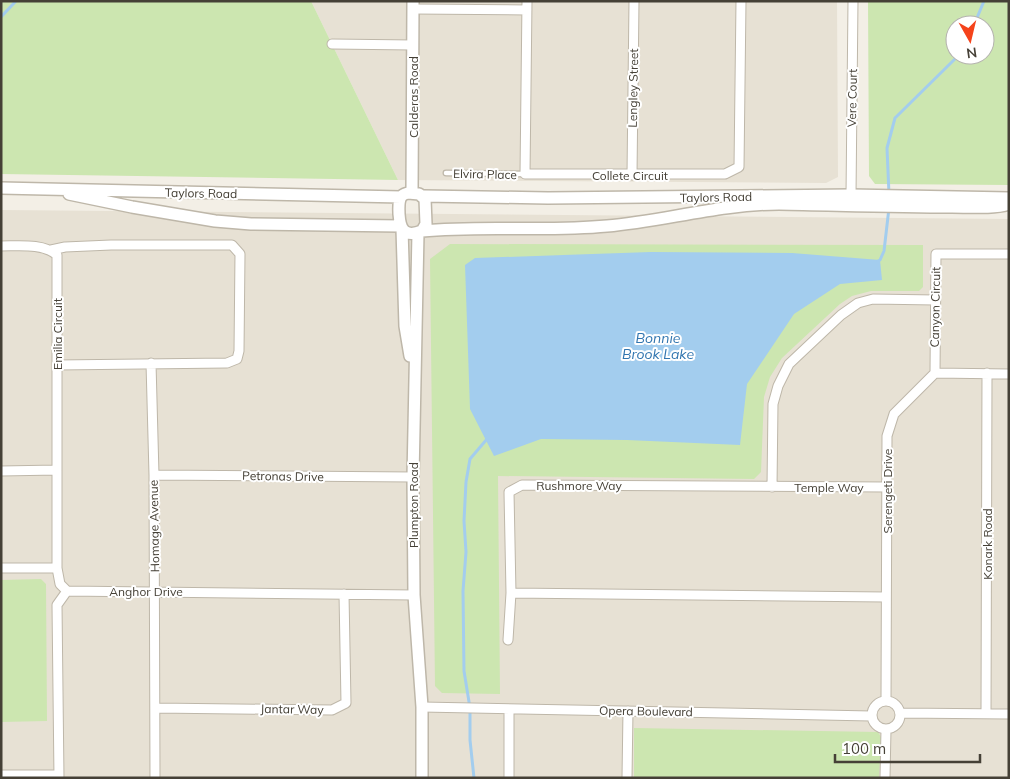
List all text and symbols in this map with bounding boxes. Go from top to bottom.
north arrow [945,15,995,65]
text: N [965,43,978,63]
street label: Lengley Street [625,48,641,128]
street label: Calderas Road [406,56,421,138]
street label: Vere Court [844,69,860,127]
street label: Elvira Place [453,166,517,182]
street label: Collete Circuit [592,168,668,183]
street label: Taylors Road [165,185,237,201]
street label: Taylors Road [680,189,752,205]
street label: Canyon Circuit [927,267,943,347]
street label: Emilia Circuit [50,298,65,370]
water label: Bonnie Brook Lake [622,329,694,363]
street label: Serengeti Drive [880,449,895,533]
street label: Plumpton Road [406,462,421,548]
street label: Petronas Drive [242,468,324,484]
street label: Rushmore Way [536,478,622,493]
street label: Homage Avenue [146,480,162,572]
street label: Temple Way [794,480,864,495]
street label: Konark Road [980,508,995,580]
street label: Anghor Drive [109,584,183,599]
street label: Jantar Way [260,701,324,717]
street label: Opera Boulevard [599,703,693,719]
scale bar [835,732,980,764]
text: 100 m [842,739,886,758]

